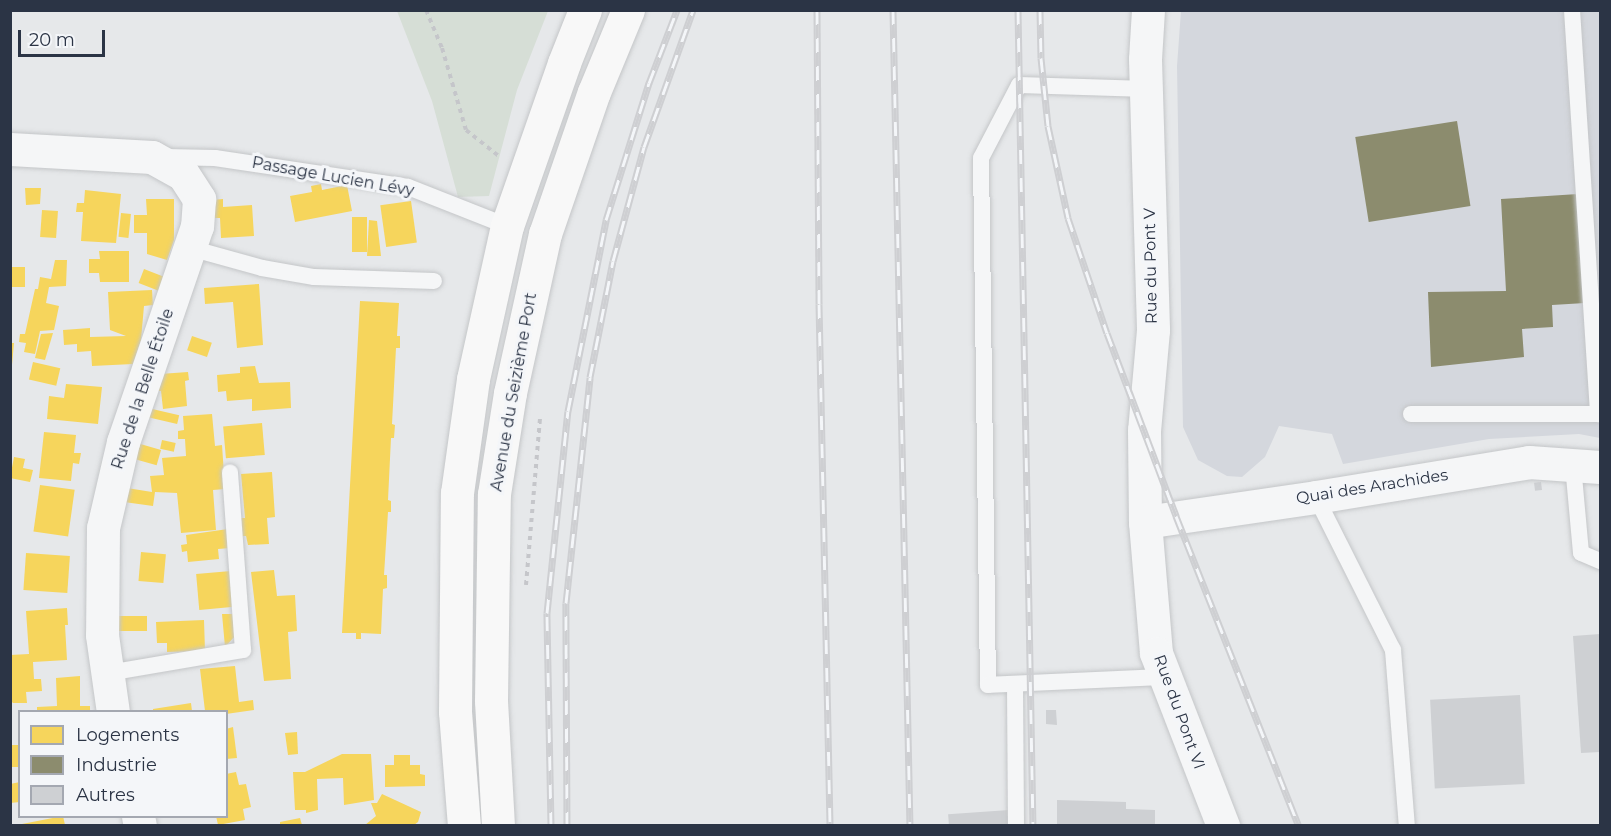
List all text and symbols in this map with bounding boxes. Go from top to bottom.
scale bar [21,18,108,56]
text: 20 m [29,29,75,51]
street label: Passage Lucien Lévy [250,153,416,201]
street label: Rue du Pont V [1140,208,1162,324]
street label: Avenue du Seizième Port [487,291,541,493]
street label: Rue de la Belle Étoile [108,306,178,472]
street label: Quai des Arachides [1295,466,1449,508]
street label: Rue du Pont VI [1149,652,1209,772]
legend [18,710,228,818]
text: Logements [76,724,179,746]
text: Industrie [76,754,157,776]
text: Autres [76,784,135,806]

